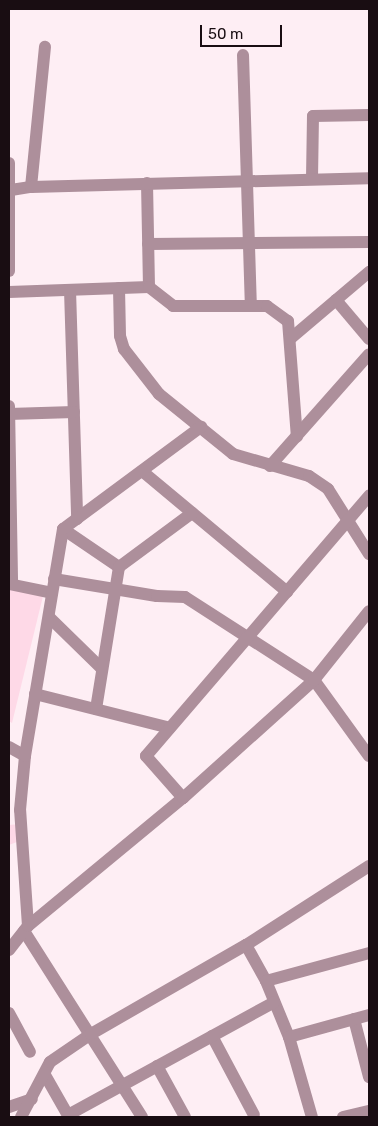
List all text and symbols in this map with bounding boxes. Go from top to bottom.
scale bar [203,15,286,47]
text: 50 m [208,25,243,43]

